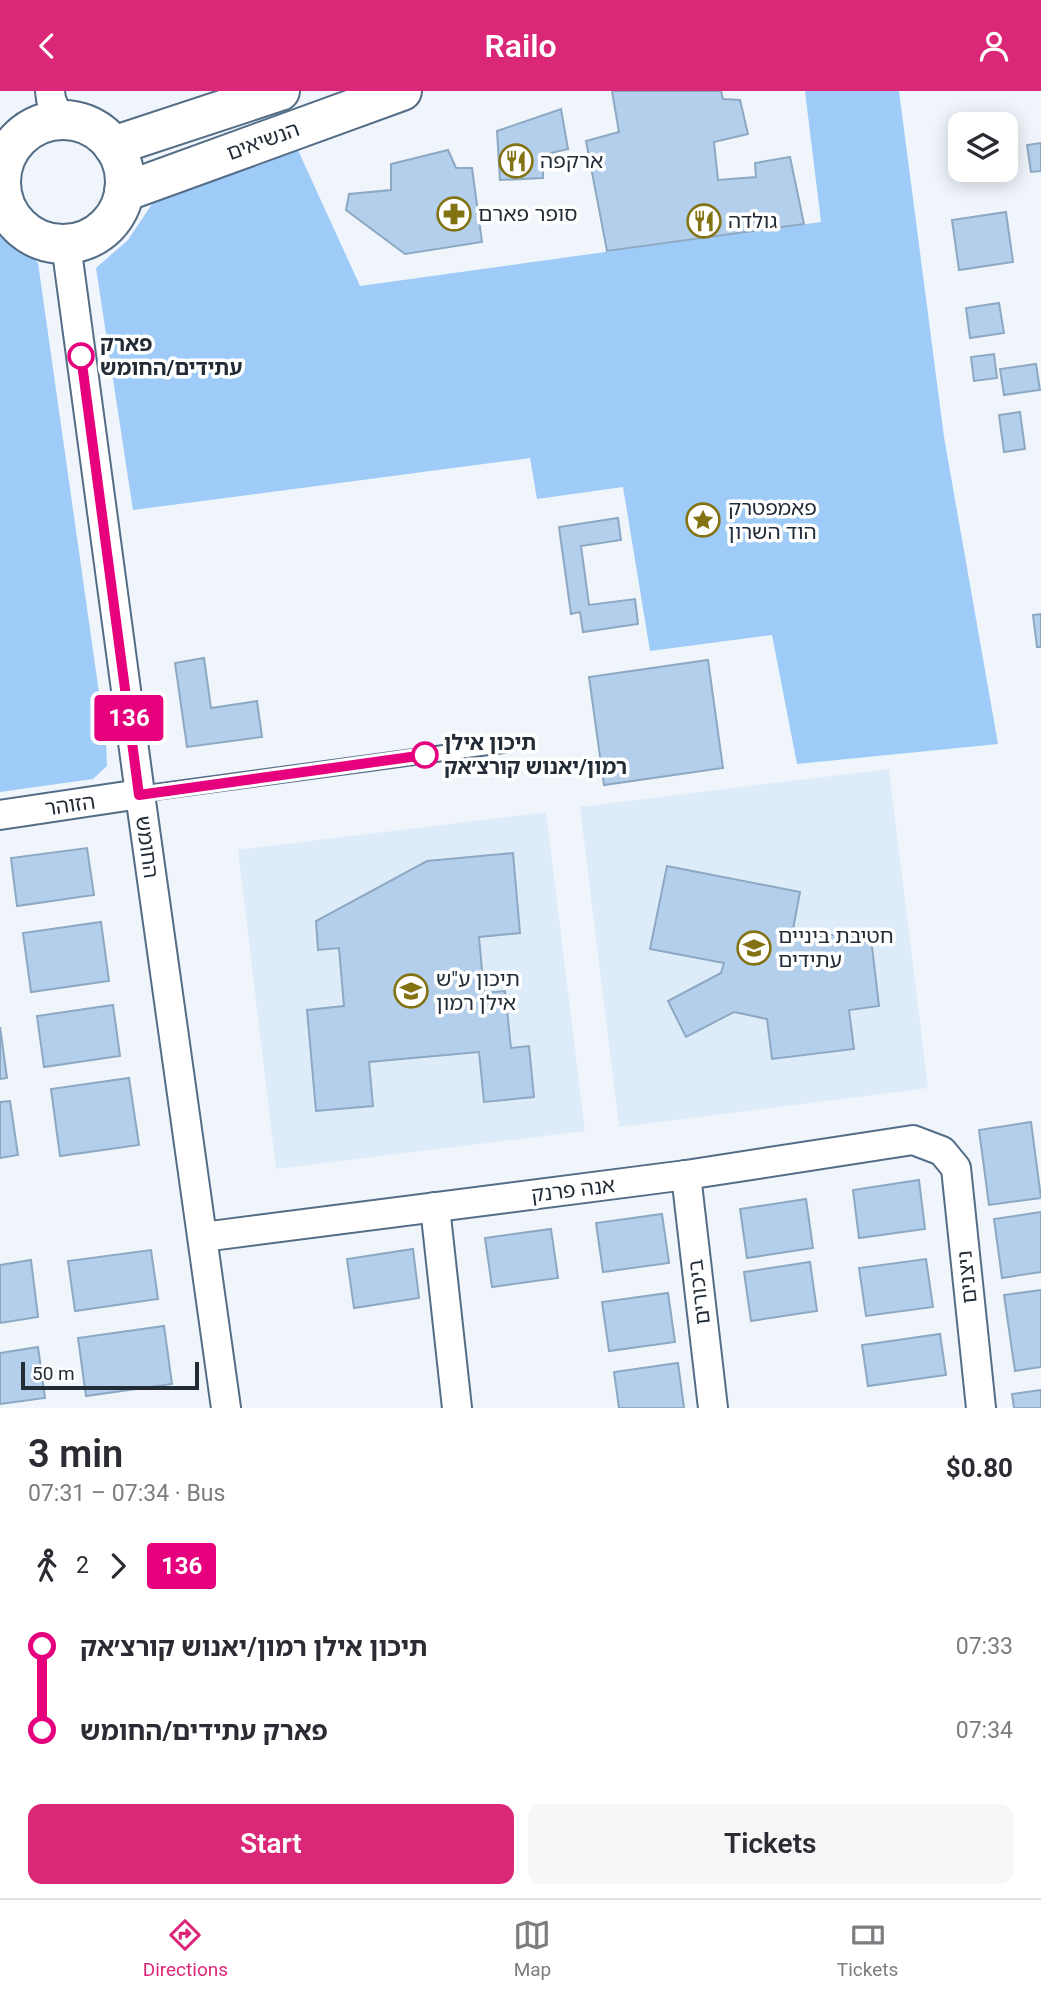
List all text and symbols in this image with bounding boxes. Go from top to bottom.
icon: back [28,27,66,65]
text: Railo [484,27,557,65]
icon: person [975,27,1013,65]
map controls [948,112,1018,182]
button: layers [948,112,1018,182]
street label: הנשיאים [223,117,303,165]
restaurant icon: ארקפה [497,142,535,180]
place label: ארקפה [540,149,603,173]
pharmacy icon: סופר פארם [435,195,473,233]
place label: סופר פארם [478,202,577,226]
restaurant icon: גולדה [685,202,723,240]
place label: גולדה [728,209,777,233]
place label: פארק עתידים/החומש [100,332,242,380]
marker: פארק עתידים/החומש [68,343,94,369]
place label: פאמפטרק הוד השרון [728,496,817,544]
place icon: פאמפטרק הוד השרון [684,501,722,539]
line badge: 136 [89,695,169,741]
text: 136 [108,704,150,732]
place label: תיכון אילן רמון/יאנוש קורצ׳אק [444,731,627,779]
marker: תיכון אילן רמון/יאנוש קורצ׳אק [412,742,438,768]
street label: הזוהר [43,790,97,820]
street label: החומש [131,814,163,880]
place label: חטיבת ביניים עתידים [778,924,894,972]
school or university icon: חטיבת ביניים עתידים [735,929,773,967]
place label: תיכון ע"ש אילן רמון [436,967,520,1015]
school or university icon: תיכון ע"ש אילן רמון [392,972,430,1010]
street label: אנה פרנק [530,1173,616,1207]
street label: ניצנים [952,1249,982,1305]
street label: ביכורים [683,1258,715,1326]
scale bar [21,1359,200,1391]
text: 50 m [32,1362,75,1385]
text: 3 min [28,1432,123,1476]
text: $0.80 [946,1453,1013,1483]
text: 07:31 – 07:34 · Bus [28,1480,225,1507]
icon: walk [28,1547,66,1585]
icon: forward [99,1547,137,1585]
text: 2 [76,1552,89,1579]
text: 136 [161,1552,202,1580]
text: תיכון אילן רמון/יאנוש קורצ׳אק [80,1632,427,1662]
text: 07:33 [956,1633,1013,1660]
text: פארק עתידים/החומש [80,1716,328,1746]
text: 07:34 [956,1717,1013,1744]
button: Start [28,1804,514,1884]
button: Tickets [528,1804,1013,1884]
tab: Directions [143,1916,228,1981]
tab: Map [513,1916,551,1981]
tab: Tickets [837,1916,898,1981]

